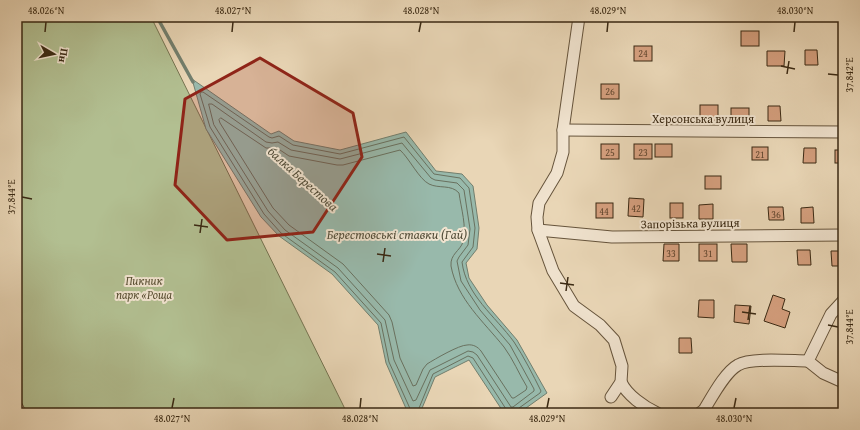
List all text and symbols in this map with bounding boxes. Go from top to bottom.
text: 48.026°N [28,3,65,18]
text: 48.027°N [215,3,252,18]
text: 48.028°N [403,3,440,18]
text: 48.029°N [590,3,627,18]
text: 48.030°N [777,3,814,18]
north arrow [34,34,74,74]
house number: 24 [638,46,648,61]
text: Пн [55,47,73,64]
text: 37.842°E [842,57,857,93]
house number: 26 [605,84,615,99]
street label: Херсонська вулиця [652,110,754,127]
water label: балка Берестова [264,142,342,216]
house number: 25 [605,145,615,160]
house number: 23 [638,145,648,160]
house number: 21 [755,147,765,162]
text: 37.844°E [4,179,19,215]
house number: 42 [631,201,641,216]
house number: 44 [599,204,609,219]
house number: 36 [771,207,781,222]
street label: Запорізька вулиця [640,214,740,232]
water label: Берестовські ставки (Гай) [327,225,467,244]
house number: 33 [666,246,676,261]
house number: 31 [703,246,713,261]
park label: Пикник парк «Роща [116,272,173,303]
text: 37.844°E [842,309,857,345]
text: 48.027°N [154,411,191,426]
text: 48.028°N [342,411,379,426]
text: 48.029°N [529,411,566,426]
text: 48.030°N [716,411,753,426]

